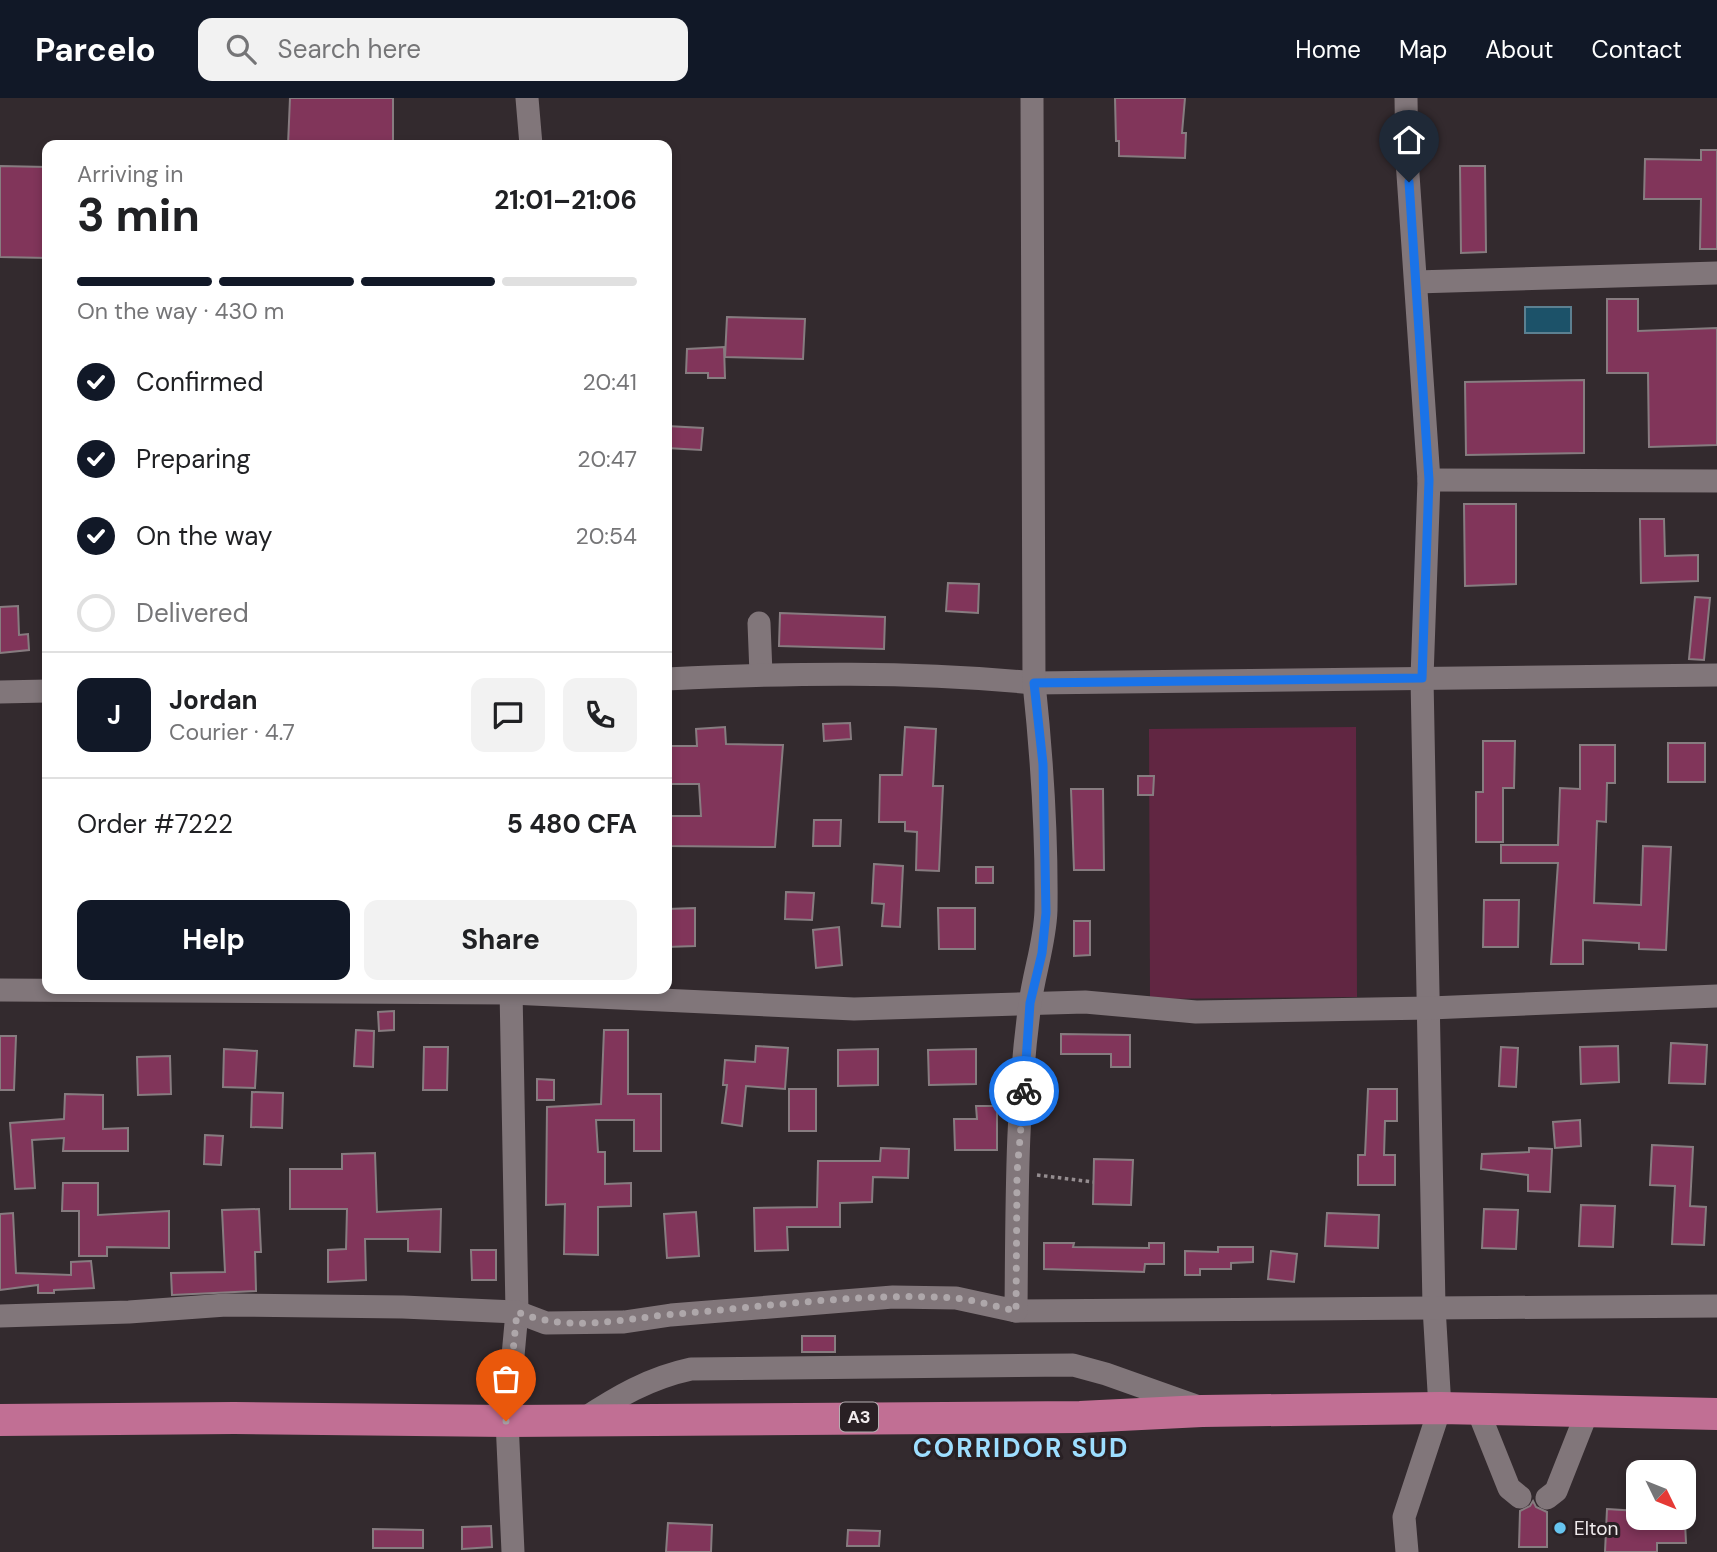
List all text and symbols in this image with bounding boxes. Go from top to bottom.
search box [198,18,688,81]
text: Parcelo [35,28,156,71]
icon: search [222,30,260,68]
text: Search here [278,32,421,66]
text: Home [1295,34,1361,65]
text: Map [1399,34,1447,65]
text: About [1485,34,1554,65]
text: Contact [1592,34,1682,65]
pin [1379,110,1439,182]
icon: home [1390,121,1428,159]
text: Arriving in [77,159,183,189]
text: 21:01–21:06 [494,183,637,217]
text: 3 min [77,185,200,245]
text: On the way · 430 m [77,296,284,326]
icon: check [77,363,115,401]
text: Confirmed [136,365,263,399]
text: 20:41 [582,367,637,397]
icon: check [77,440,115,478]
text: Preparing [136,442,251,476]
text: 20:47 [577,444,637,474]
icon: check [77,517,115,555]
text: On the way [136,519,272,553]
text: 20:54 [576,521,637,551]
text: Delivered [136,596,249,630]
button: chat [471,678,545,752]
button: phone [563,678,637,752]
text: Jordan [169,683,258,717]
text: J [107,698,121,732]
text: Courier · 4.7 [169,717,295,747]
text: Order #7222 [77,807,233,841]
text: 5 480 CFA [507,807,637,841]
button: Help [77,900,350,980]
button: Share [364,900,637,980]
courier [989,1056,1059,1126]
icon: bike [1005,1072,1043,1110]
pin [476,1349,536,1421]
icon: bag [487,1360,525,1398]
road number: A3 [840,1402,878,1432]
district label: CORRIDOR SUD [913,1431,1129,1465]
north arrow [1626,1460,1696,1530]
map controls [1626,1460,1696,1530]
place label: Elton [1574,1516,1618,1541]
marker: Elton [1552,1520,1568,1536]

